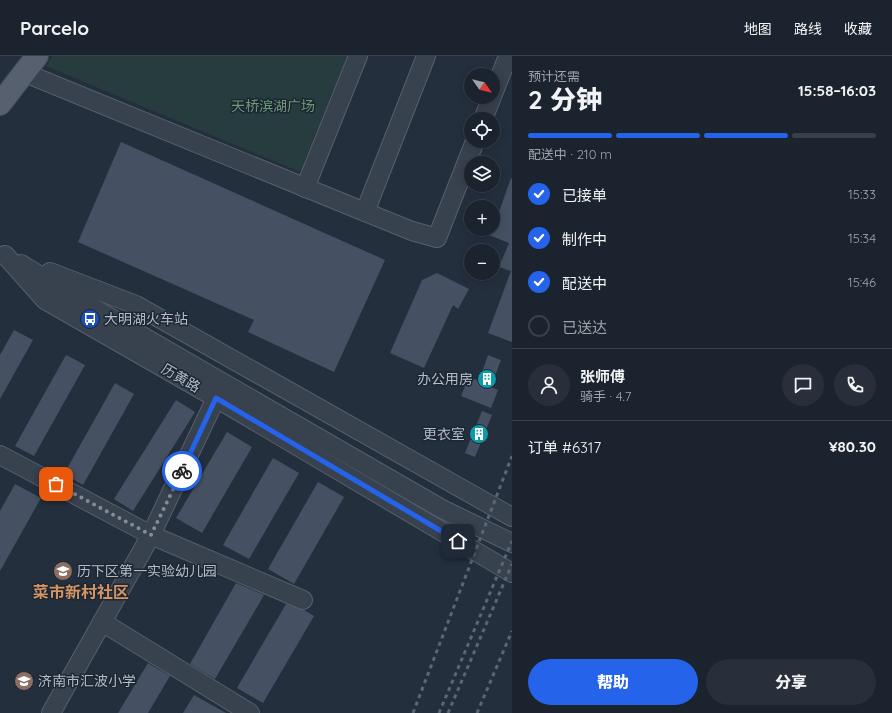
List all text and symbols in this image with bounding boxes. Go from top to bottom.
text: Parcelo [20,16,89,40]
text: 地图 [744,20,772,38]
text: 路线 [794,20,822,38]
text: 收藏 [844,20,872,38]
north arrow [464,68,500,104]
map controls [464,68,500,280]
text: 预计还需 [528,68,580,84]
text: 15:58–16:03 [798,81,876,100]
text: 2 分钟 [528,83,602,116]
park label: 天桥滨湖广场 [231,97,315,115]
button: locate [464,112,500,148]
text: 配送中 · 210 m [528,146,612,162]
button: layers [464,156,500,192]
icon: check [528,183,550,205]
text: 已接单 [562,186,607,205]
text: 15:33 [848,186,876,202]
button: + [464,200,500,236]
icon: check [528,227,550,249]
text: 制作中 [562,230,607,249]
text: 15:34 [848,230,876,246]
button: − [464,244,500,280]
icon: check [528,271,550,293]
text: 配送中 [562,274,607,293]
text: 15:46 [848,274,876,290]
bus stop icon: 大明湖火车站 [79,308,101,330]
place label: 大明湖火车站 [104,310,188,328]
text: 已送达 [562,318,607,337]
street label: 历黄路 [158,360,204,396]
button: person [528,364,570,406]
button: chat [782,364,824,406]
button: phone [834,364,876,406]
text: 张师傅 [580,367,625,386]
building icon: 办公用房 [476,368,498,390]
place label: 办公用房 [417,370,473,388]
text: 骑手 · 4.7 [580,388,632,404]
building icon: 更衣室 [468,423,490,445]
place label: 更衣室 [423,425,465,443]
text: ¥80.30 [829,437,876,456]
text: 订单 #6317 [528,438,601,457]
courier [162,451,202,491]
icon: bike [171,460,193,482]
pin [39,467,73,501]
icon: bag [45,473,67,495]
pin [441,524,475,558]
icon: home [447,530,469,552]
school or university icon: 历下区第一实验幼儿园 [52,560,74,582]
place label: 历下区第一实验幼儿园 [77,562,217,580]
district label: 菜市新村社区 [33,582,129,602]
button: 帮助 [528,659,698,705]
button: 分享 [706,659,876,705]
school or university icon: 济南市汇波小学 [13,670,35,692]
place label: 济南市汇波小学 [38,672,136,690]

